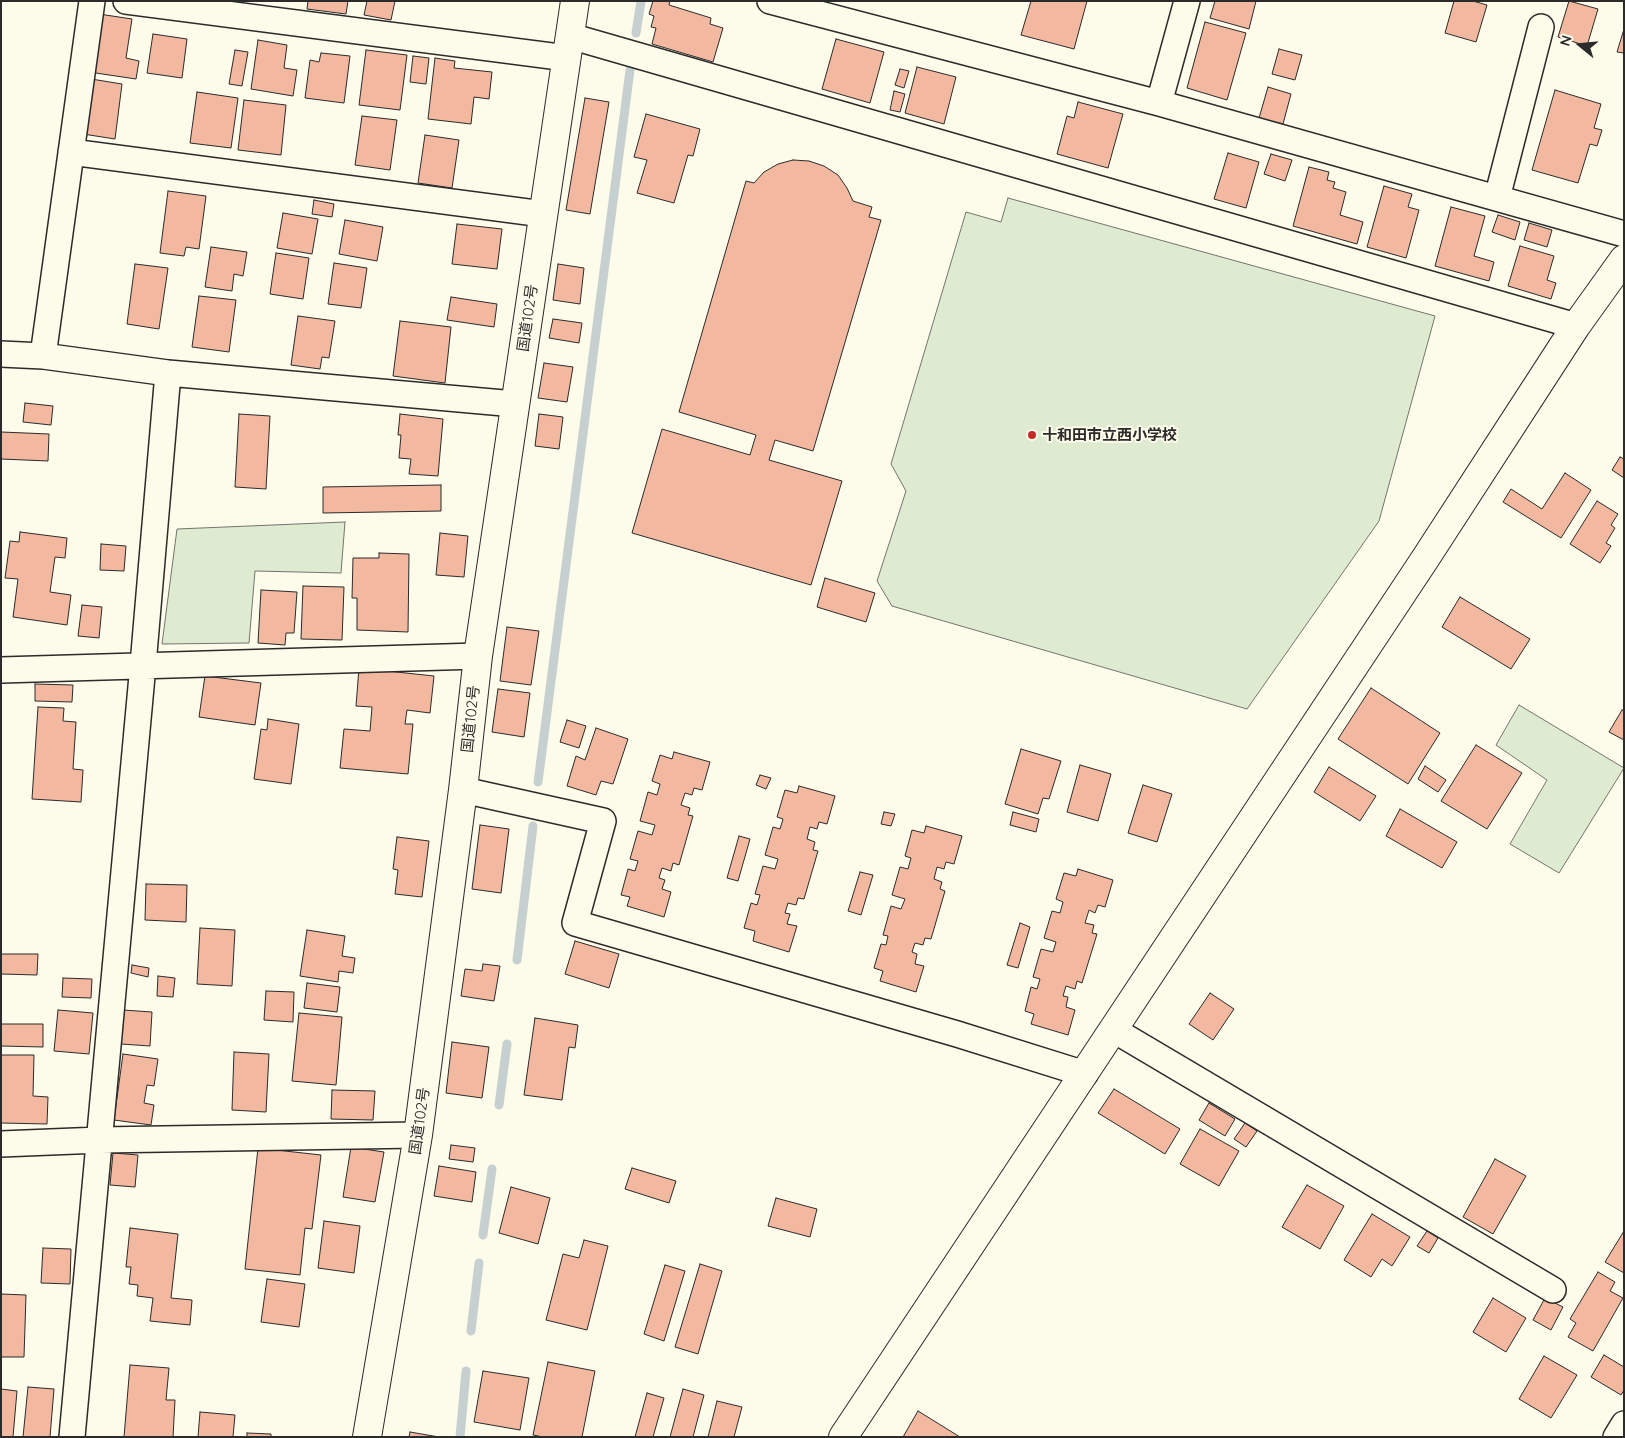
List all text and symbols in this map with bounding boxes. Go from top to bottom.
north arrow [1555,20,1605,70]
text: N [1556,33,1576,48]
street label: 国道102号 [514,283,542,353]
place label: 十和田市立西小学校 [1042,426,1177,444]
marker: 十和田市立西小学校 [1026,429,1038,441]
street label: 国道102号 [459,684,483,754]
street label: 国道102号 [406,1086,434,1156]

